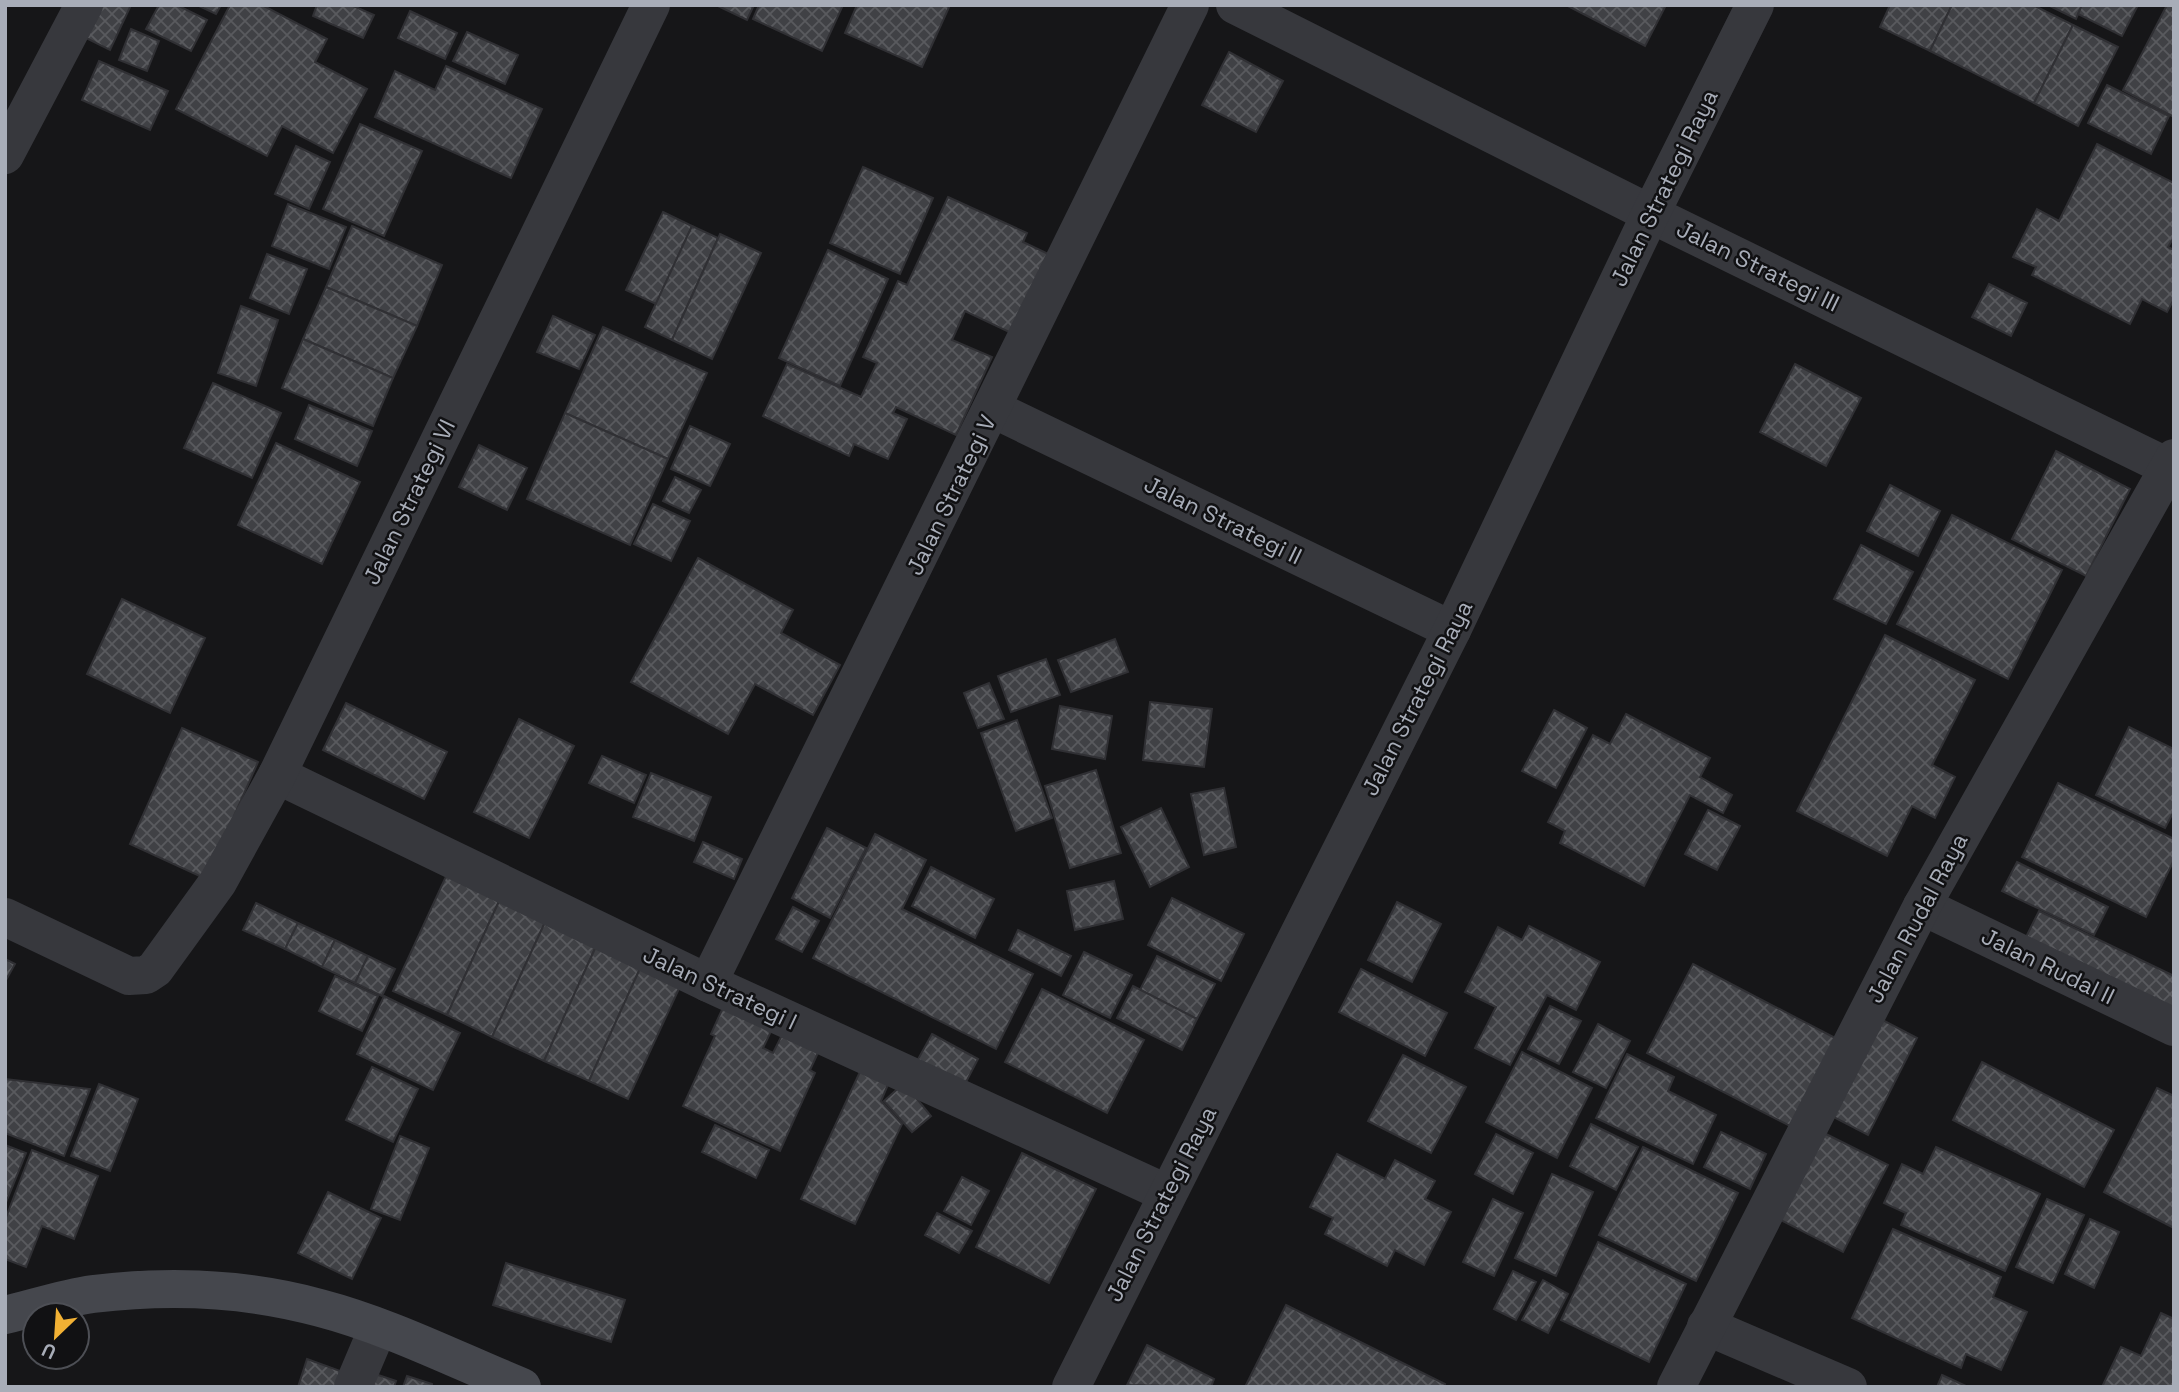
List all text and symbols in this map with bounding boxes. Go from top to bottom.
street label: Jalan Strategi Raya [1603,85,1725,291]
street label: Jalan Strategi III [1672,214,1844,318]
street label: Jalan Strategi V [899,410,1003,580]
street label: Jalan Strategi VI [356,414,462,590]
street label: Jalan Strategi II [1139,469,1307,571]
street label: Jalan Strategi Raya [1355,595,1479,801]
street label: Jalan Rudal Raya [1860,828,1974,1008]
street label: Jalan Rudal II [1976,921,2120,1011]
street label: Jalan Strategi I [638,939,802,1037]
street label: Jalan Strategi Raya [1099,1101,1223,1307]
north arrow [21,1301,91,1371]
text: U [38,1337,60,1365]

